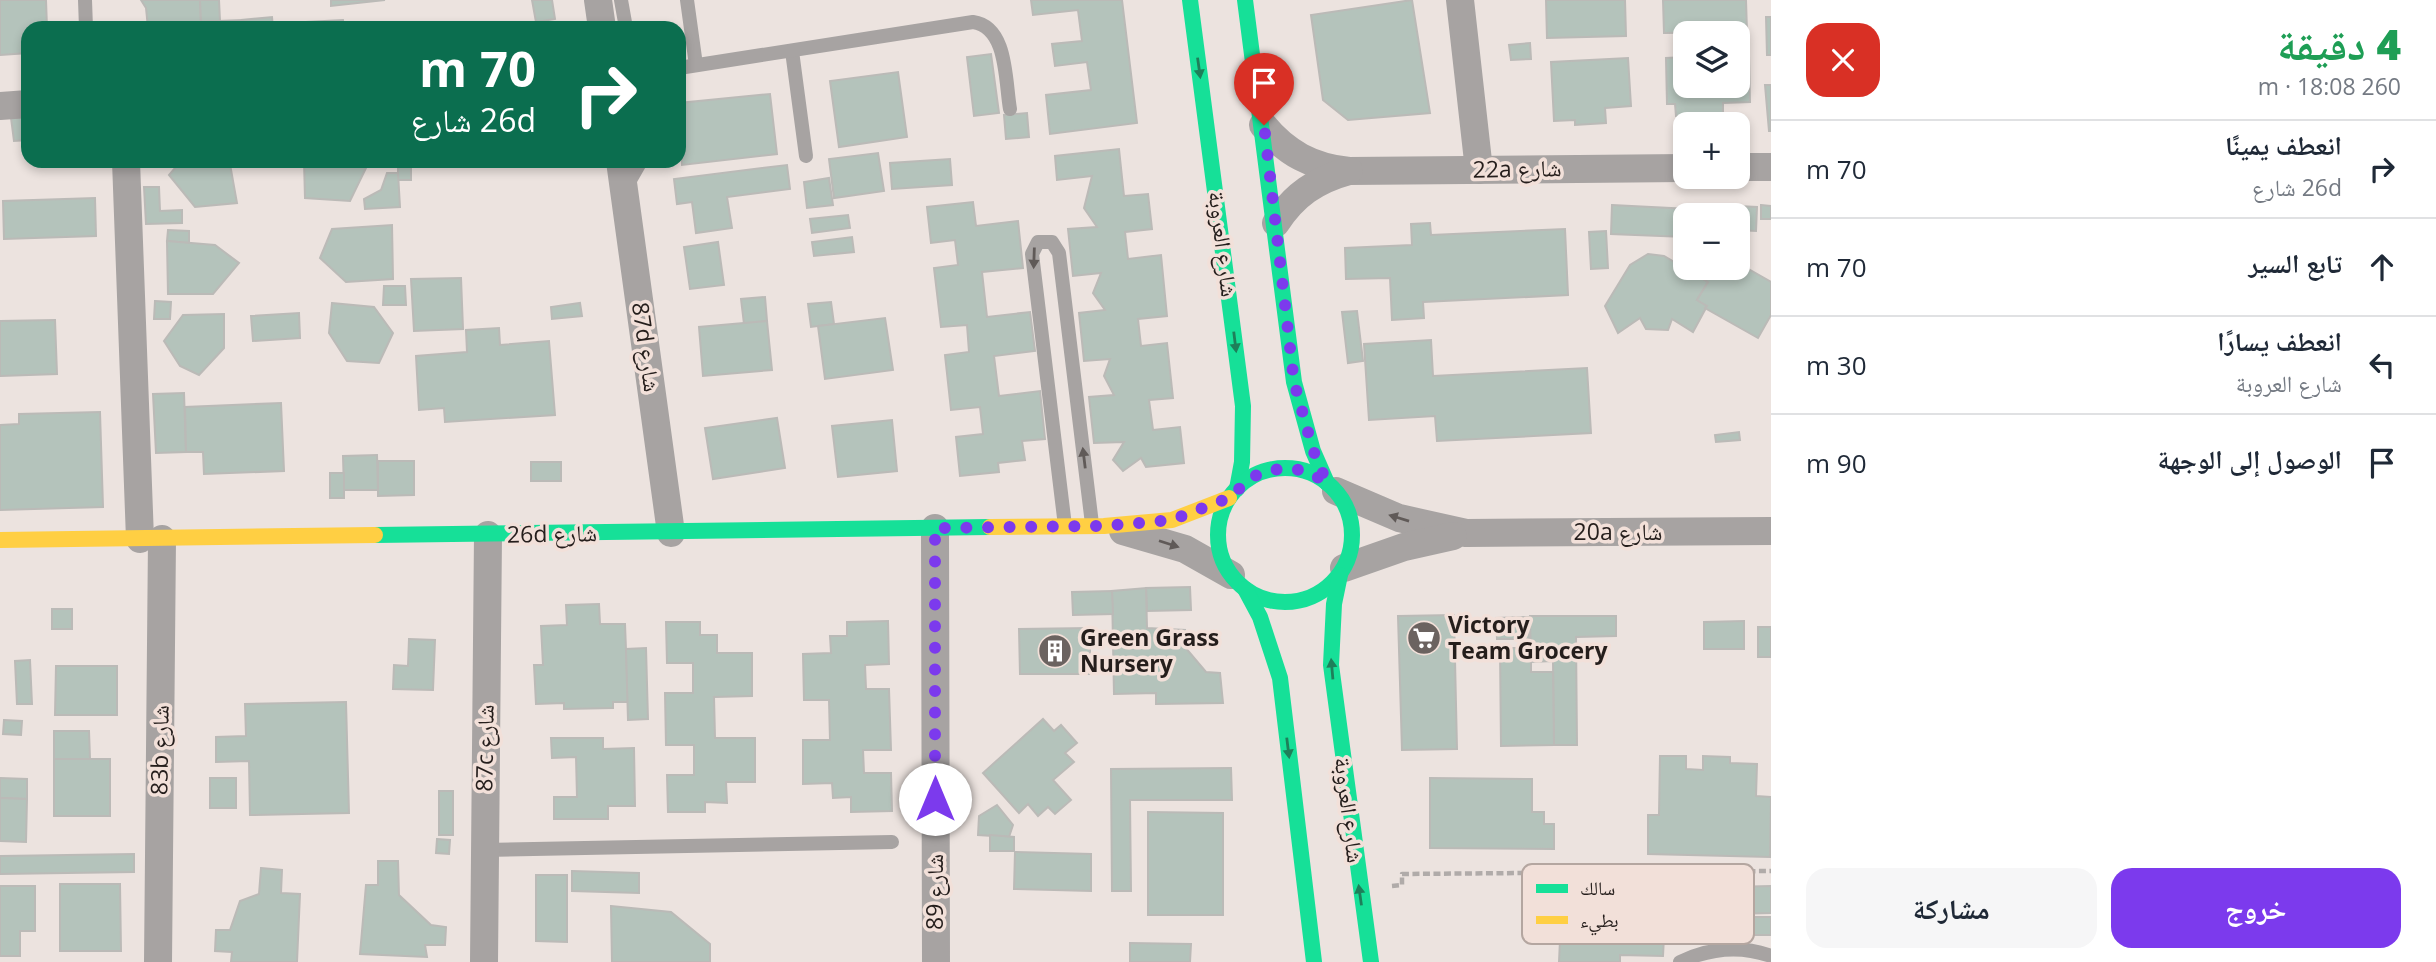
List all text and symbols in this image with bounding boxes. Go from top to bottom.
text: 4 دقيقة [2277,15,2401,72]
map controls [1673,21,1750,280]
button: layers [1673,21,1750,98]
button: close [1806,23,1880,97]
text: 70 m [419,35,536,101]
icon: right [560,49,651,140]
pin [1234,53,1294,125]
one-way arrow [1194,57,1205,79]
icon: arrive [1245,64,1283,102]
text: 260 m · 18:08 [2258,70,2401,102]
text: 26d شارع [411,98,536,141]
button: + [1673,112,1750,189]
text: انعطف يمينًا [2225,127,2342,163]
icon: right [2363,150,2401,188]
street label: 22a شارع [1472,151,1562,185]
text: 70 m [1806,151,1867,187]
text: 26d شارع [2252,171,2342,203]
street label: شارع العروبة [1202,189,1246,299]
button: − [1673,203,1750,280]
text: تابع السير [2249,245,2342,281]
one-way arrow [1028,247,1040,269]
icon: ahead [2363,248,2401,286]
text: 70 m [1806,249,1867,285]
street label: 87d شارع [625,300,669,394]
text: انعطف يسارًا [2217,323,2342,359]
one-way arrow [1230,331,1241,353]
icon: left [2363,346,2401,384]
text: 30 m [1806,347,1867,383]
text: شارع العروبة [2236,367,2342,399]
text: الوصول إلى الوجهة [2158,441,2342,477]
icon: arrive [2363,444,2401,482]
text: 90 m [1806,445,1867,481]
one-way arrow [1079,447,1090,469]
one-way arrow [1389,512,1410,523]
street label: 20a شارع [1574,515,1662,547]
street label: 26d شارع [507,516,597,550]
one-way arrow [1159,539,1180,550]
place label: Victory Team Grocery [1448,608,1609,666]
supermarket icon: Victory Team Grocery [1405,619,1443,657]
place label: Green Grass Nursery [1080,621,1219,679]
building icon: Green Grass Nursery [1036,632,1074,670]
one-way arrow [1326,658,1337,680]
street label: 87c شارع [467,704,501,792]
street label: 83b شارع [142,705,176,795]
one-way arrow [1283,737,1294,759]
street label: شارع العروبة [1328,755,1372,865]
position arrow [898,762,972,836]
street label: شارع 89 [918,854,950,930]
legend [1522,864,1754,944]
button: مشاركة [1806,868,2097,948]
button: خروج [2111,868,2401,948]
text: سالك [1580,875,1615,901]
one-way arrow [1354,883,1365,905]
text: بطيء [1580,907,1619,936]

